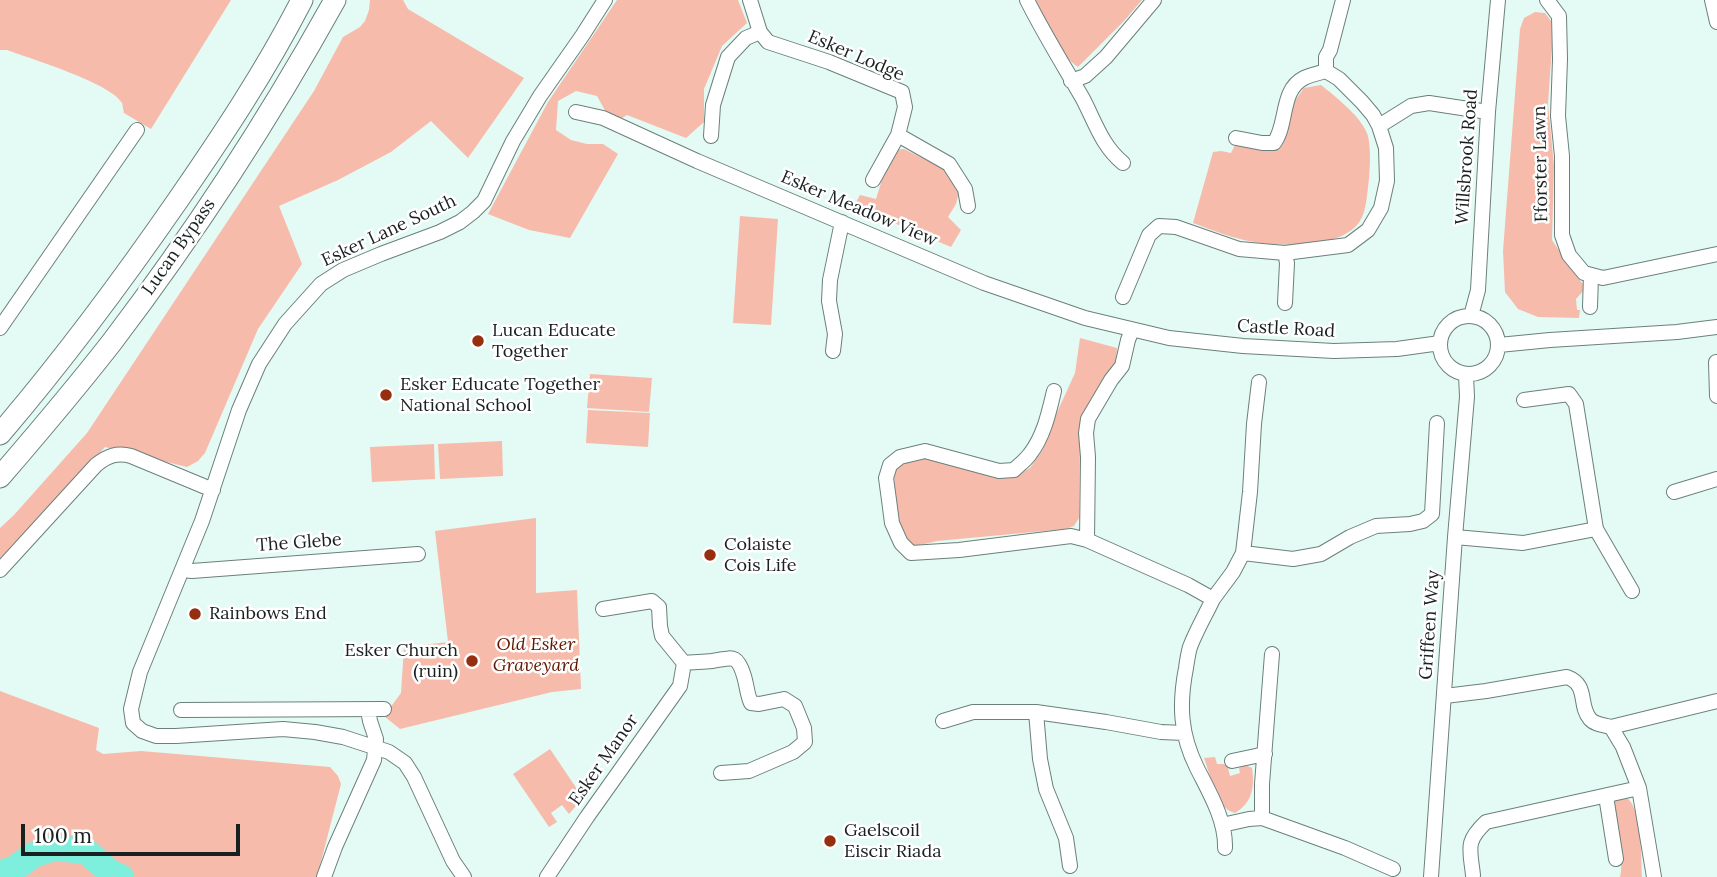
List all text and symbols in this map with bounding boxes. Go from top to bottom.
street label: Esker Lodge [805,26,907,86]
street label: Willsbrook Road [1451,88,1483,226]
street label: Fforster Lawn [1529,105,1553,223]
street label: Esker Meadow View [778,166,940,252]
street label: Esker Lane South [318,190,460,272]
street label: Lucan Bypass [138,195,220,299]
street label: Castle Road [1236,316,1336,342]
place label: Lucan Educate Together [492,320,616,362]
marker: Lucan Educate Together [470,333,486,349]
place label: Esker Educate Together National School [400,374,600,416]
marker: Esker Educate Together National School [378,387,394,403]
street label: The Glebe [256,529,342,557]
place label: Colaiste Cois Life [724,534,796,576]
marker: Colaiste Cois Life [702,547,718,563]
street label: Griffeen Way [1415,570,1445,680]
place label: Rainbows End [209,603,327,625]
marker: Rainbows End [187,606,203,622]
park label: Old Esker Graveyard [493,634,579,676]
place label: Esker Church (ruin) [345,640,458,682]
marker: Esker Church (ruin) [464,653,480,669]
street label: Esker Manor [565,710,643,810]
scale bar [24,810,243,854]
place label: Gaelscoil Eiscir Riada [844,820,941,862]
text: 100 m [34,822,92,849]
marker: Gaelscoil Eiscir Riada [822,833,838,849]

